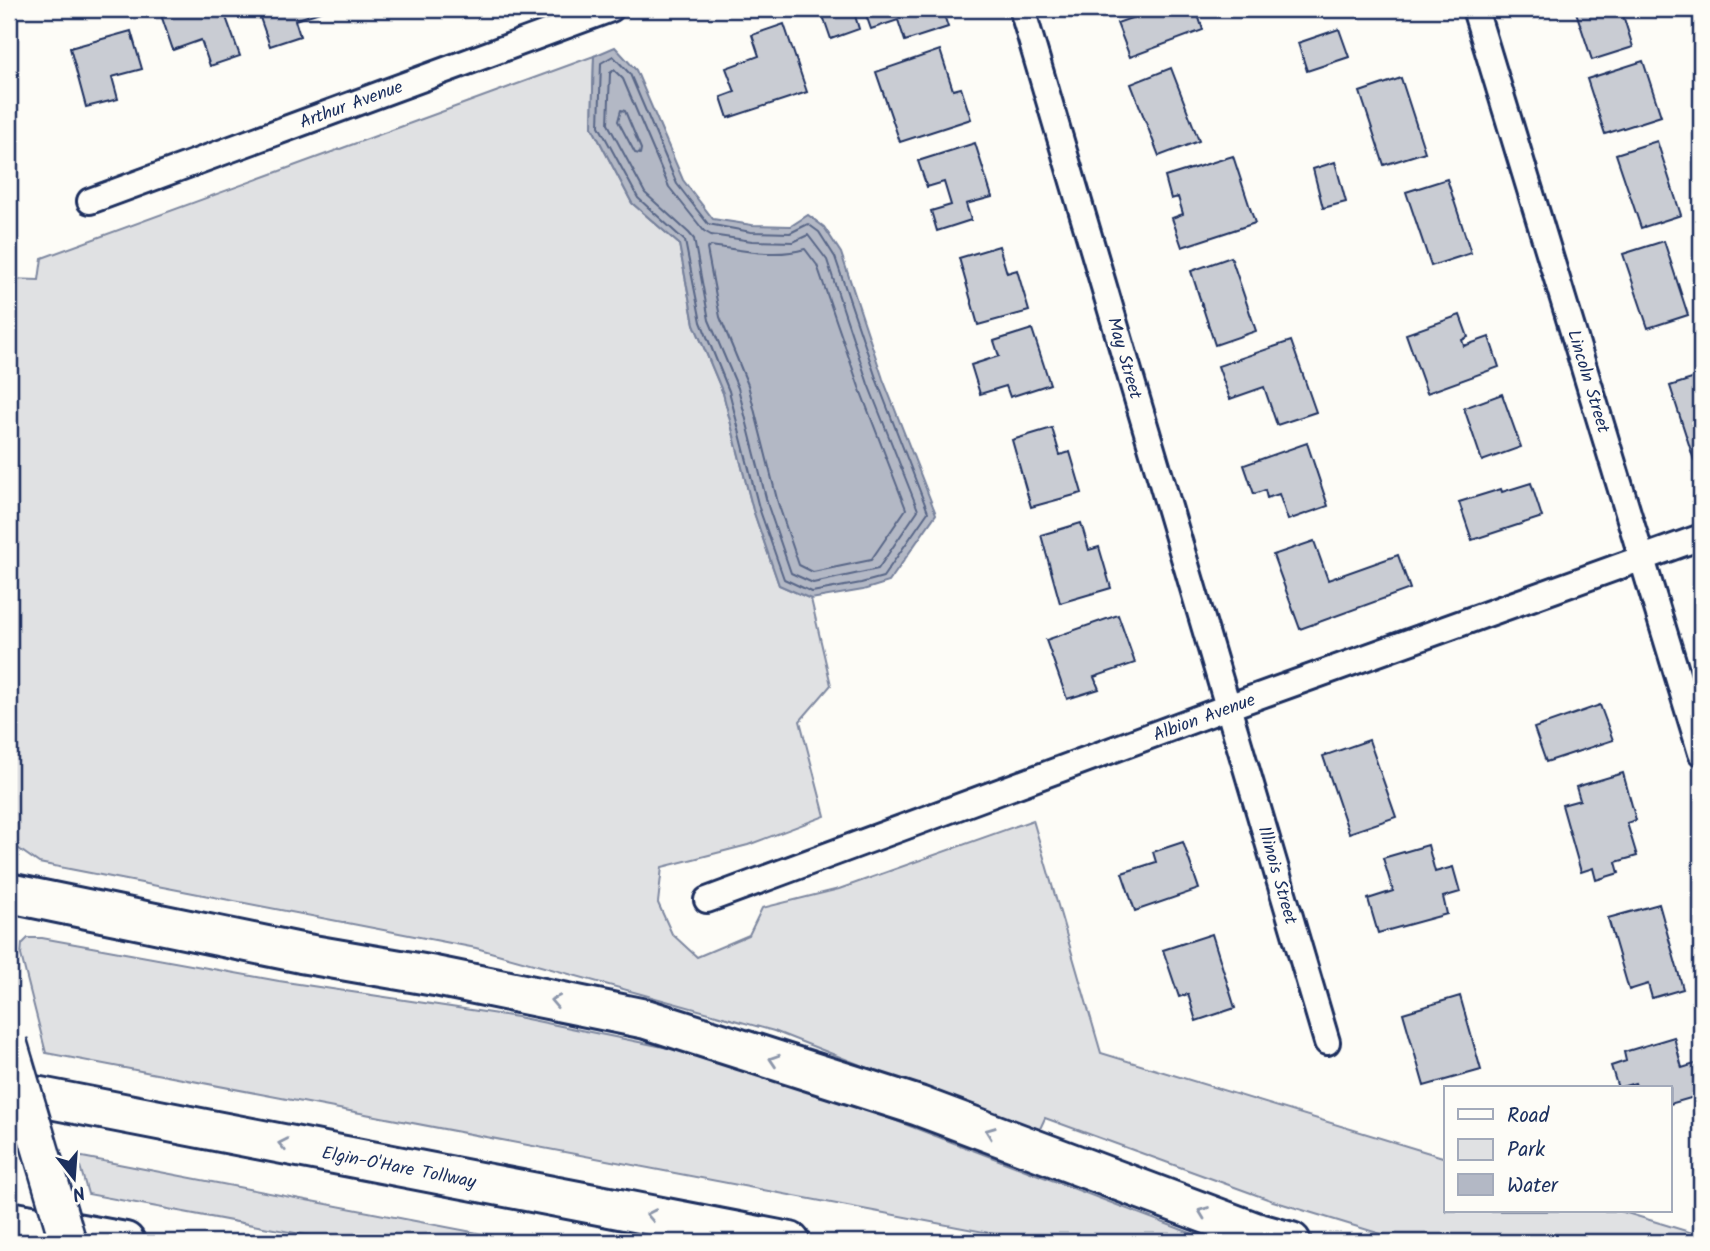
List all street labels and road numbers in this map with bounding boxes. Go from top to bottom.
street label: Arthur Avenue [296,73,407,138]
street label: May Street [1098,314,1149,404]
street label: Lincoln Street [1558,326,1617,438]
street label: Albion Avenue [1149,686,1260,750]
street label: Illinois Street [1249,823,1305,929]
street label: Elgin-O'Hare Tollway [319,1139,479,1198]

